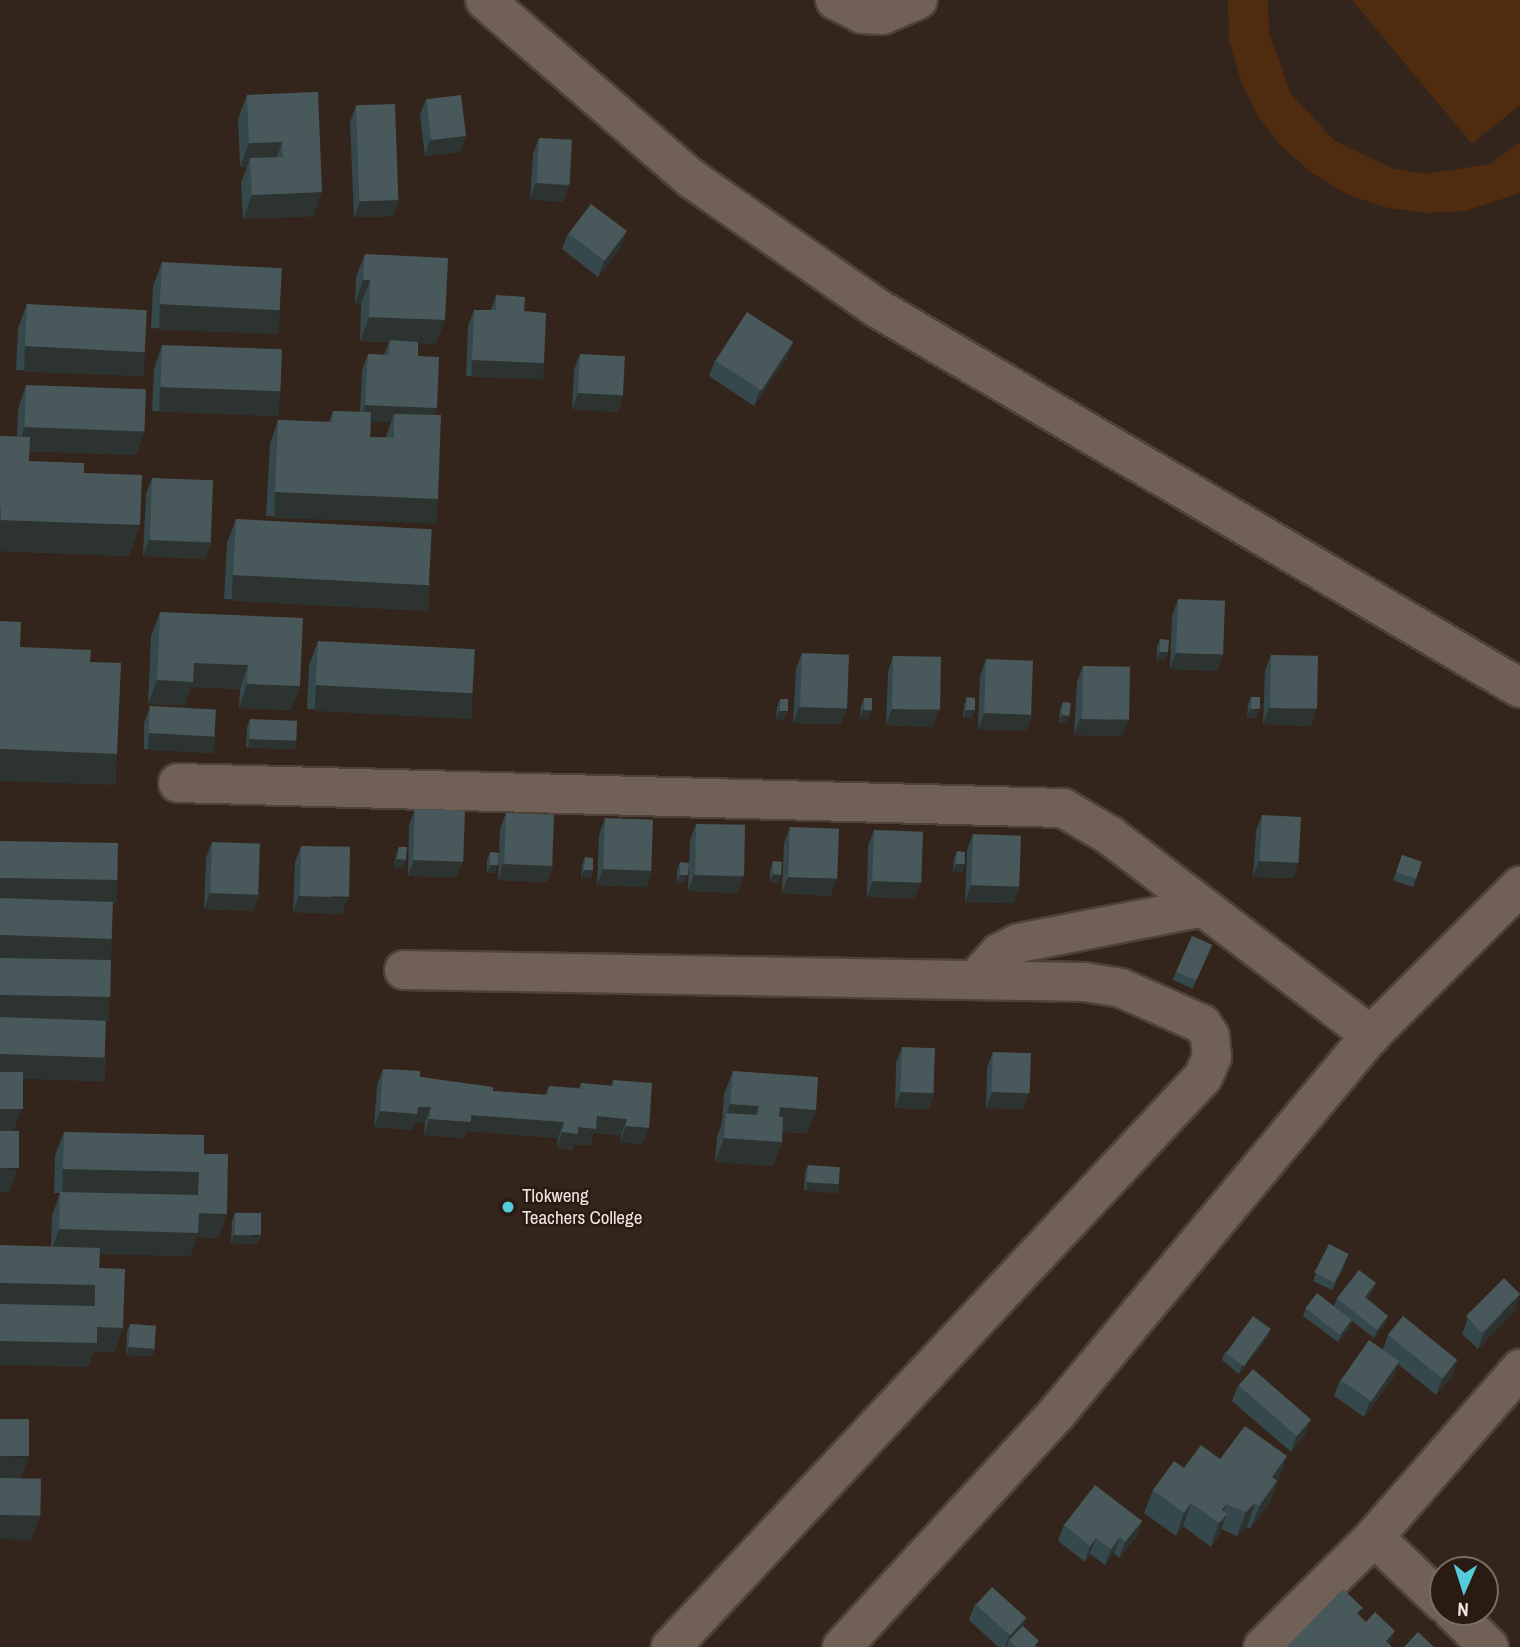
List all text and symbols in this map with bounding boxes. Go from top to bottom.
place label: Tlokweng Teachers College [522,1185,642,1229]
marker: Tlokweng Teachers College [500,1199,516,1215]
north arrow [1429,1556,1499,1626]
text: N [1457,1597,1469,1623]

